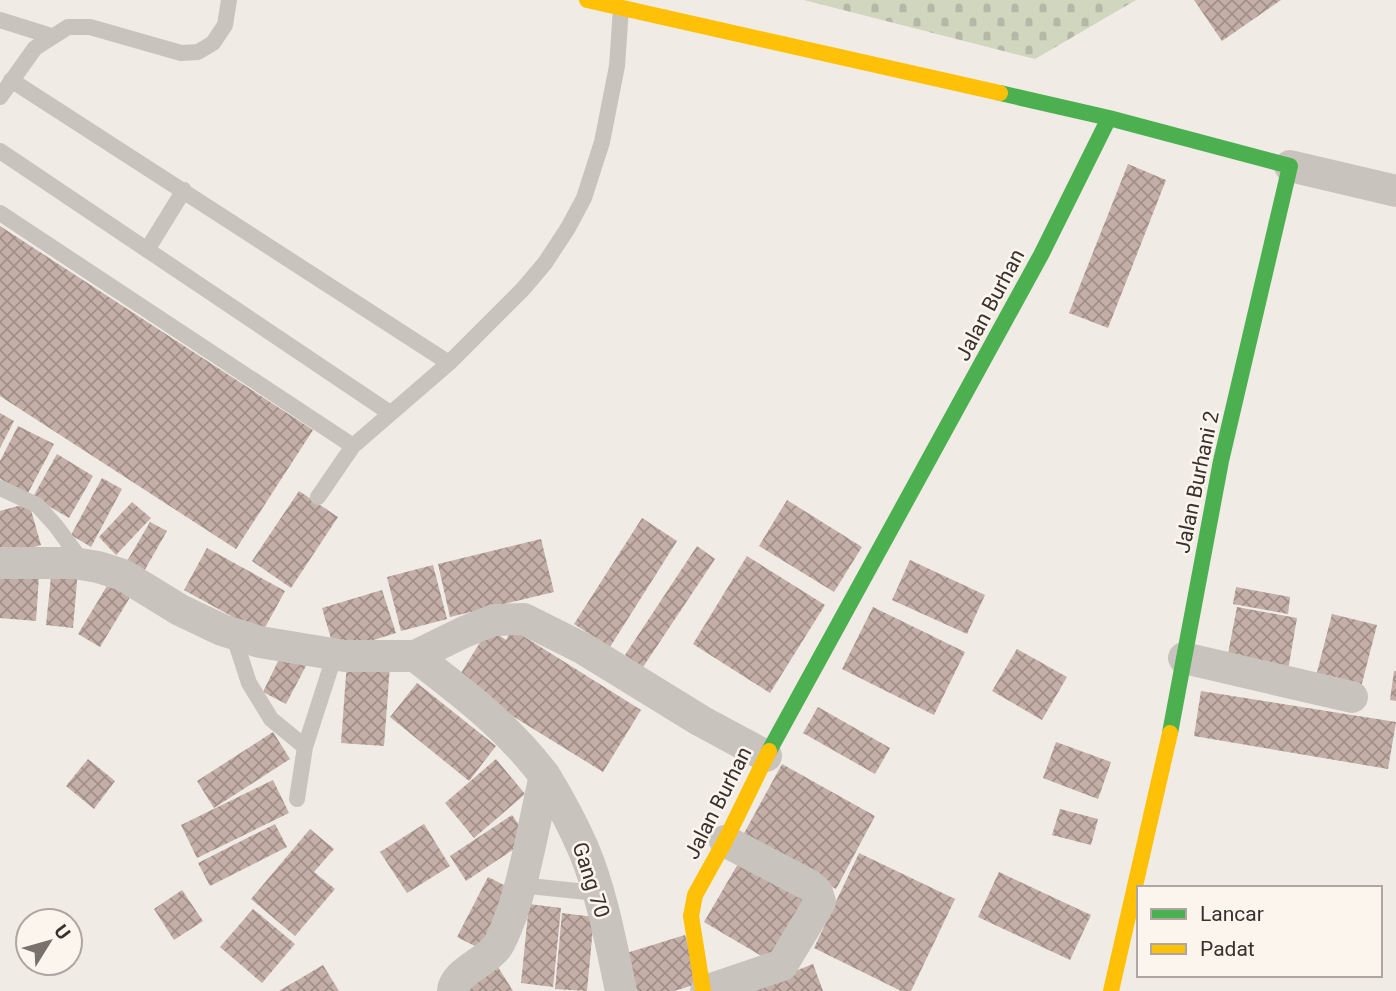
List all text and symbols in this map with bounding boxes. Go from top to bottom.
street label: Jalan Burhan [951,245,1029,365]
street label: Jalan Burhani 2 [1170,408,1224,555]
street label: Jalan Burhan [679,743,757,863]
street label: Gang 70 [568,839,614,921]
legend [1137,886,1382,977]
text: Lancar [1200,902,1264,926]
north arrow [14,907,84,977]
text: U [49,920,75,944]
text: Padat [1200,937,1255,961]

